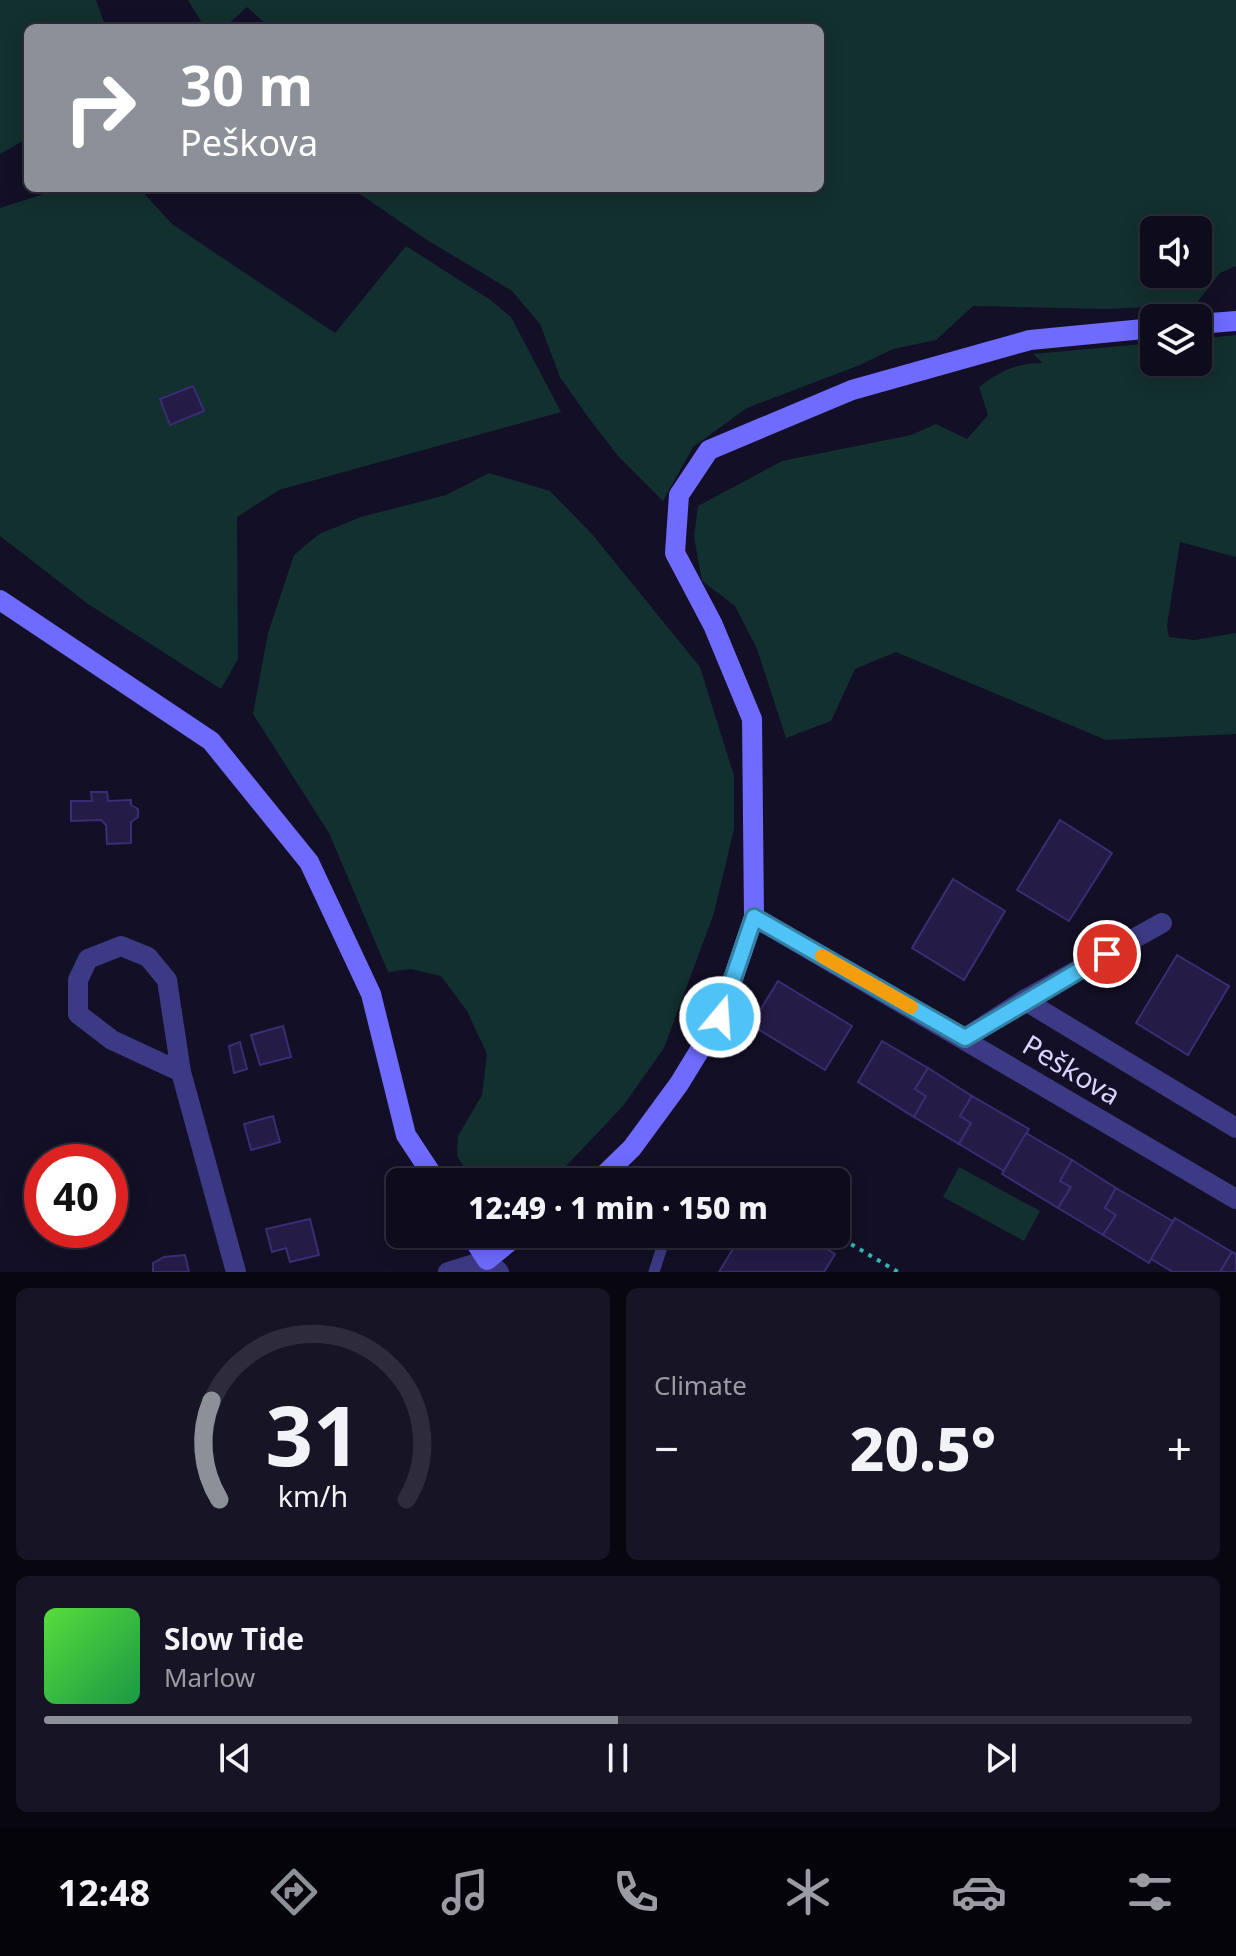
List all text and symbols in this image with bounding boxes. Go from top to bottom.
text: 30 m [180,46,313,122]
icon: right [48,56,152,160]
text: Peškova [180,118,318,167]
map controls [1140,216,1212,376]
button: sound [1140,216,1212,288]
button: layers [1140,304,1212,376]
pin [1073,920,1141,988]
icon: arrive [1085,932,1129,976]
position arrow [678,975,762,1059]
street label: Peškova [1016,1025,1128,1113]
speed limit sign: 40 [24,1144,128,1248]
text: 12:49 · 1 min · 150 m [468,1187,768,1228]
text: Climate [654,1367,747,1403]
text: 31 [265,1377,361,1490]
text: 20.5° [850,1407,996,1489]
text: − [654,1418,679,1478]
text: + [1167,1418,1192,1478]
text: km/h [278,1476,348,1515]
text: Slow Tide [164,1618,304,1659]
text: Marlow [164,1659,255,1695]
icon: previous [213,1736,257,1780]
icon: pause [596,1736,640,1780]
icon: next [979,1736,1023,1780]
icon: directions [266,1864,322,1920]
icon: music [437,1864,493,1920]
icon: phone [608,1864,664,1920]
icon: climate [780,1864,836,1920]
icon: car [951,1864,1007,1920]
icon: filters [1122,1864,1178,1920]
text: 12:48 [58,1868,150,1917]

